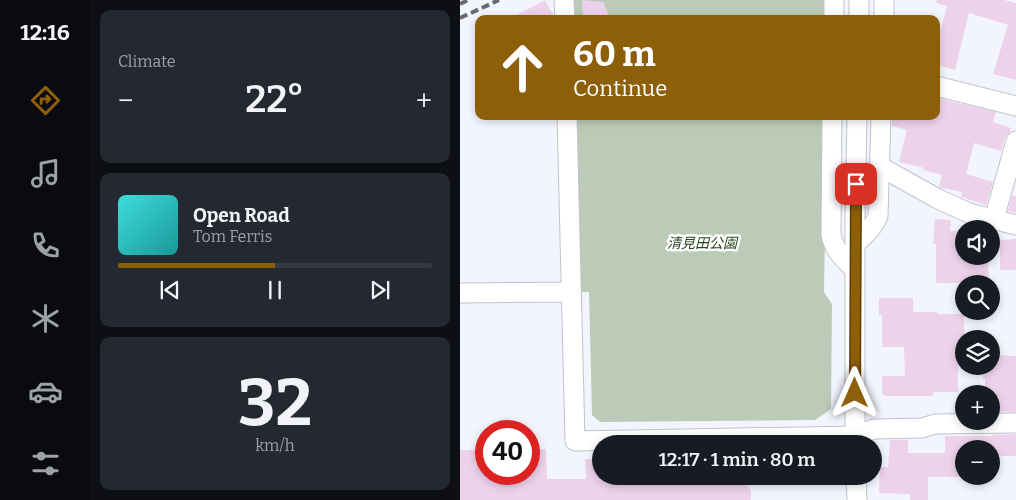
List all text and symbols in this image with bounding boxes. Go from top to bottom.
text: 12:16 [20,19,70,46]
text: 60 m [573,33,656,75]
icon: ahead [490,35,555,100]
text: Climate [118,52,176,71]
text: Continue [573,75,667,102]
text: 22° [245,76,304,122]
icon: directions [28,83,63,118]
text: − [118,84,133,117]
text: + [416,84,432,117]
icon: music [28,156,63,191]
pin [835,163,877,205]
icon: arrive [842,170,870,198]
text: Open Road [193,204,290,227]
map controls [955,220,1000,485]
button: sound [955,220,1000,265]
text: Tom Ferris [193,227,272,246]
icon: phone [28,228,63,263]
park label: 清見田公園 [667,235,739,252]
button: search [955,275,1000,320]
icon: previous [156,276,184,304]
icon: pause [261,276,289,304]
icon: next [366,276,394,304]
icon: climate [28,301,63,336]
button: layers [955,330,1000,375]
text: 32 [238,364,312,442]
position arrow [828,366,880,418]
icon: car [28,374,63,409]
button: + [955,385,1000,430]
speed limit sign: 40 [475,420,540,485]
text: km/h [255,436,295,455]
button: − [955,440,1000,485]
icon: filters [28,446,63,481]
text: 12:17 · 1 min · 80 m [659,448,815,471]

